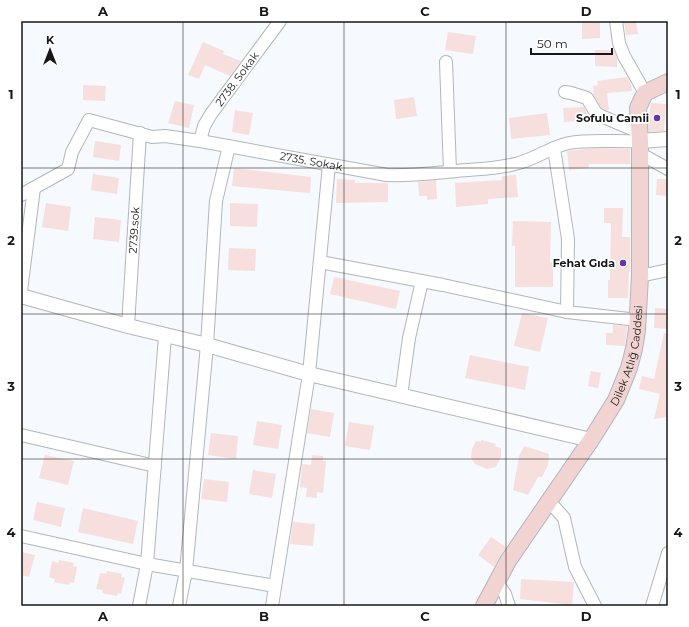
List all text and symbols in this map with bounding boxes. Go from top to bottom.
text: A [97,3,109,19]
text: B [259,3,269,19]
text: C [420,3,430,19]
text: D [581,3,592,19]
north arrow [30,30,70,70]
scale bar [531,30,612,56]
text: K [46,33,55,47]
text: 50 m [537,36,568,51]
street label: 2738. Sokak [212,49,262,109]
text: 1 [8,86,14,102]
text: 1 [675,86,681,102]
place label: Sofulu Camii [576,111,649,125]
marker: Sofulu Camii [652,113,662,123]
street label: 2735. Sokak [279,149,344,174]
street label: 2739.sok [126,206,142,254]
text: 2 [7,232,15,248]
text: 2 [674,232,682,248]
place label: Fehat Gıda [553,256,615,270]
marker: Fehat Gıda [618,258,628,268]
street label: Dilek Atlığ Caddesi [607,305,645,409]
text: 3 [6,378,15,394]
text: 3 [673,378,682,394]
text: 4 [7,524,16,540]
text: 4 [674,524,683,540]
text: A [97,608,109,624]
text: B [259,608,269,624]
text: C [420,608,430,624]
text: D [581,608,592,624]

